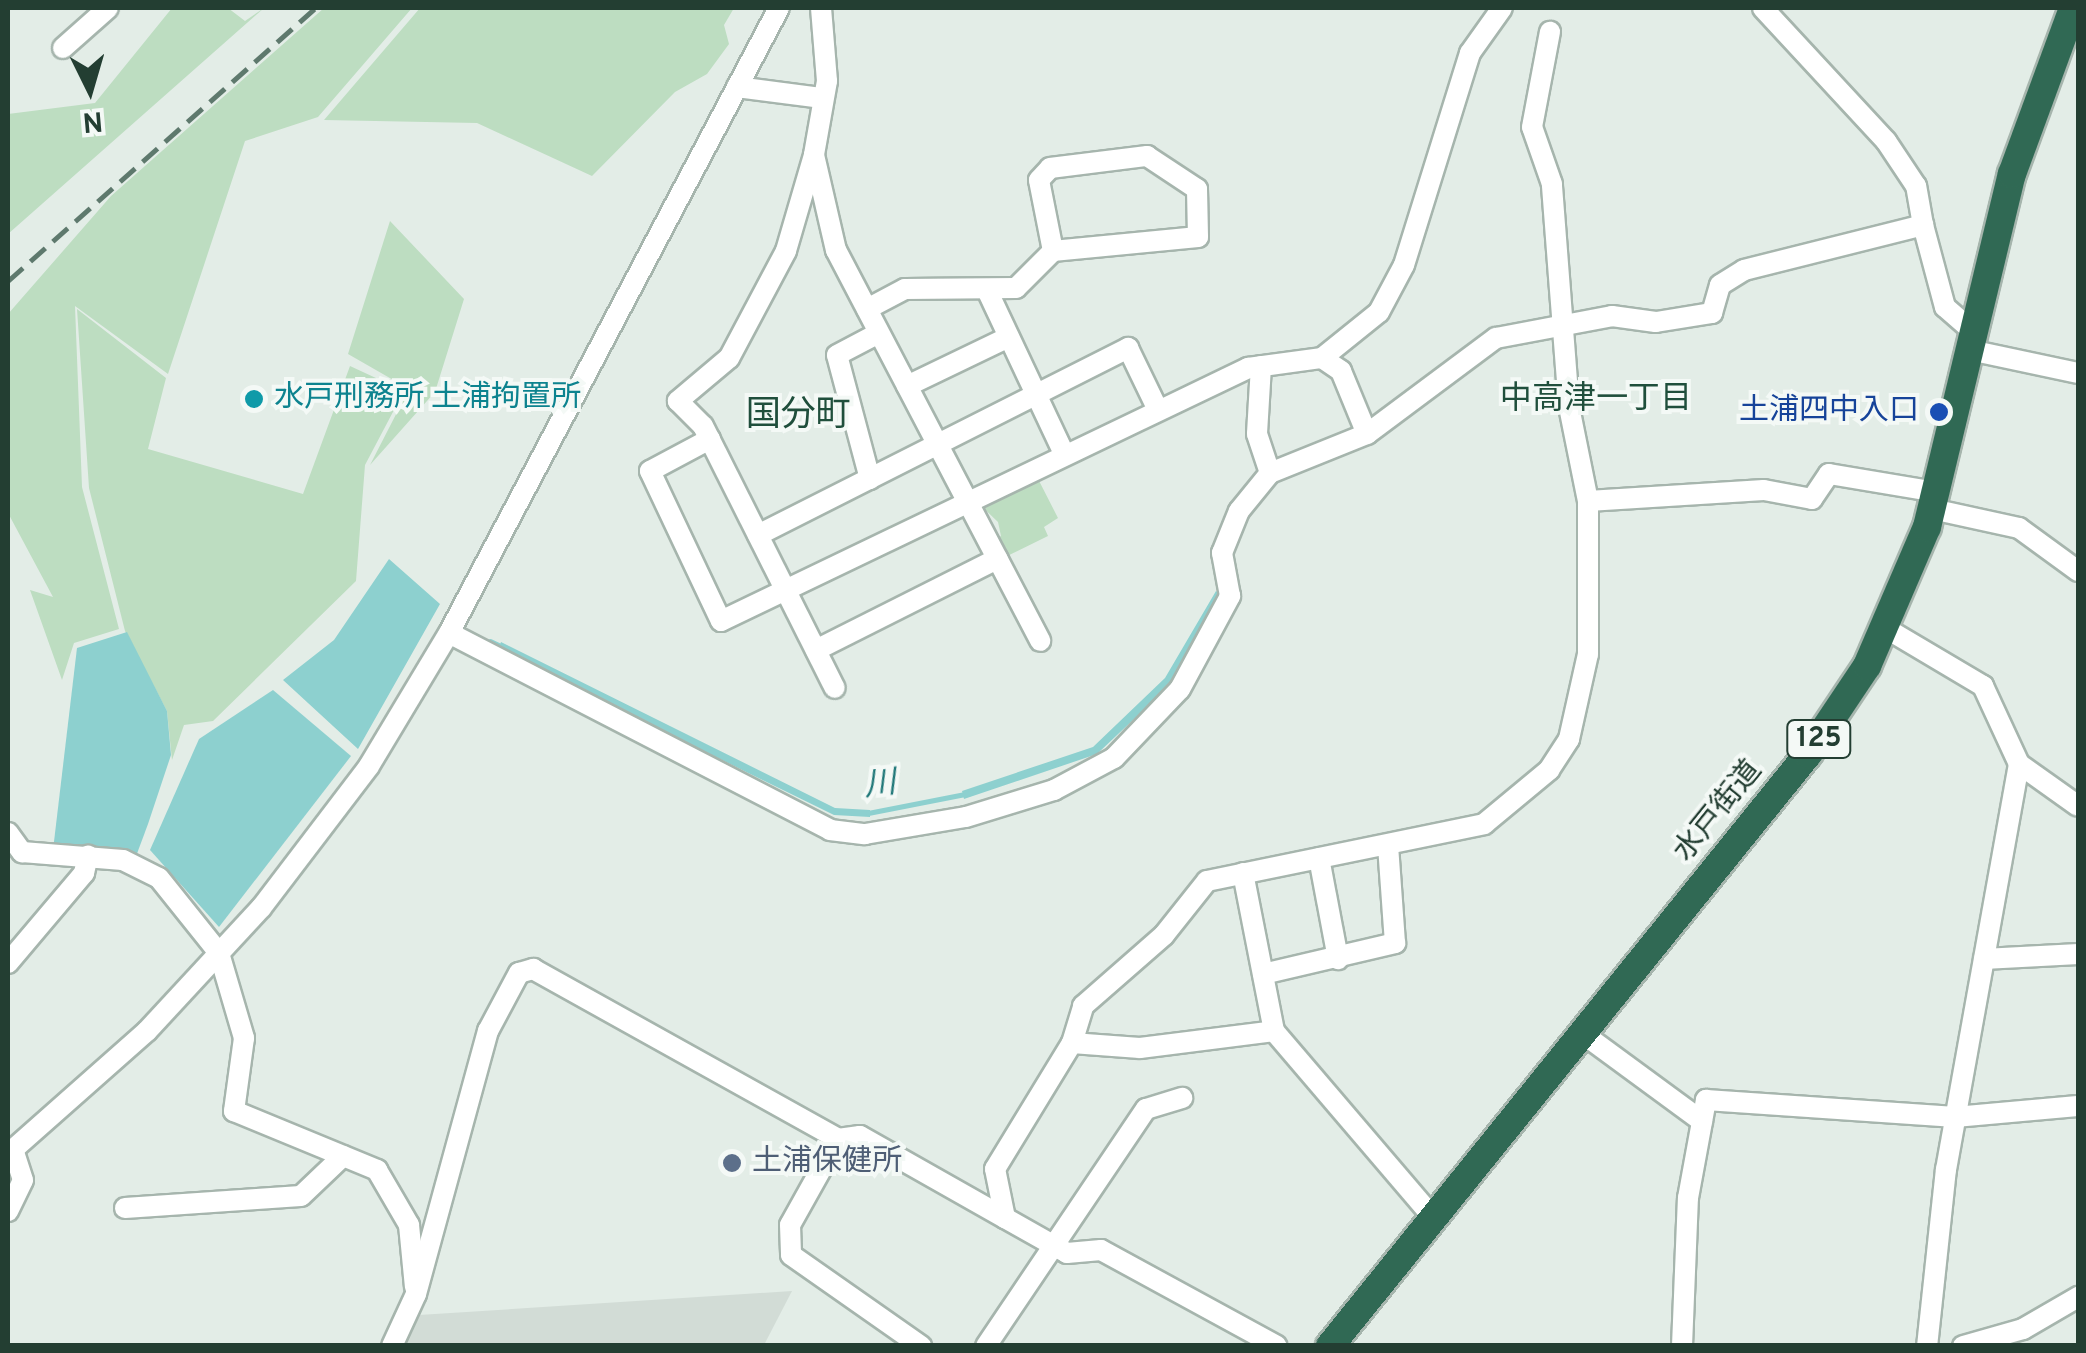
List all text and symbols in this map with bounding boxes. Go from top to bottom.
north arrow [40,40,140,140]
text: N [81,101,104,139]
place label: 水戸刑務所 土浦拘置所 [274,381,581,417]
district label: 中高津一丁目 [1500,381,1692,419]
marker: 水戸刑務所 土浦拘置所 [243,388,265,410]
place label: 土浦四中入口 [1739,394,1919,430]
district label: 国分町 [746,395,850,437]
marker: 土浦四中入口 [1928,401,1950,423]
road number: 125 [1784,716,1854,762]
street label: 水戸街道 [1667,754,1771,870]
water label: 川 [862,765,898,807]
place label: 土浦保健所 [752,1145,902,1181]
marker: 土浦保健所 [721,1152,743,1174]

